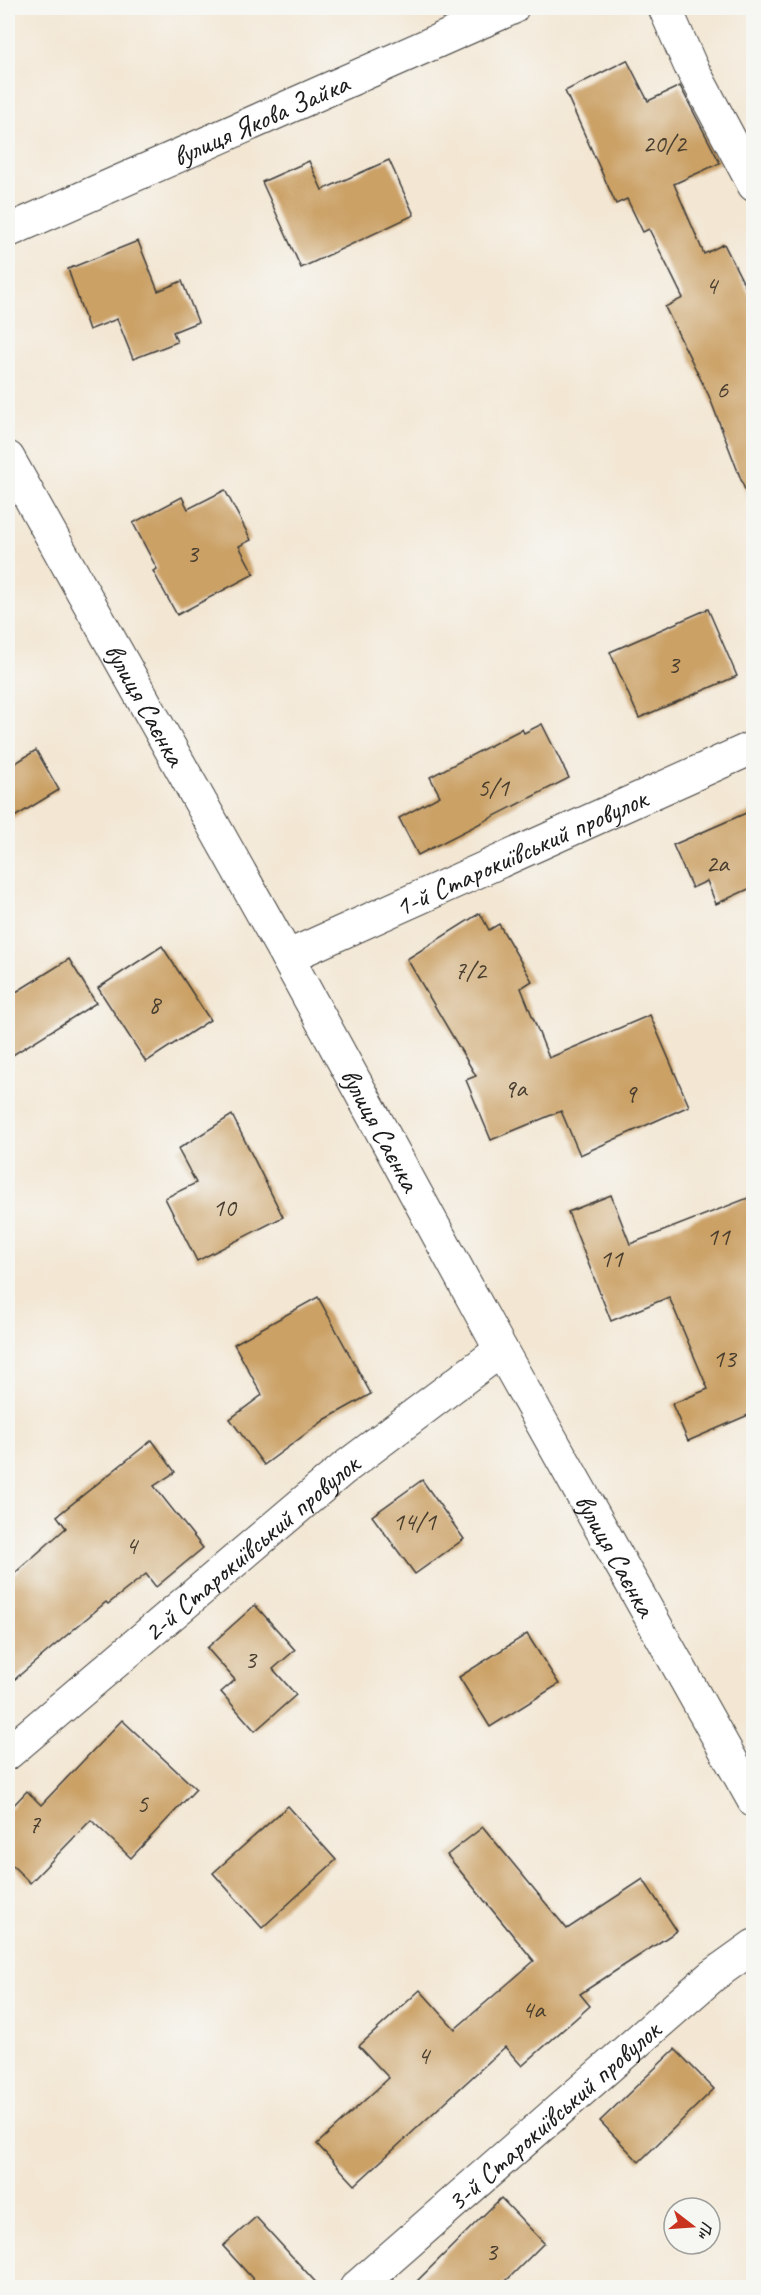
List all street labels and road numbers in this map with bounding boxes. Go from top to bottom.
street label: вулиця Якова Зайка [167,65,356,174]
street label: вулиця Саєнка [97,637,194,774]
street label: 1-й Старокиївський провулок [389,780,655,924]
street label: вулиця Саєнка [333,1062,429,1199]
street label: 2-й Старокиївський провулок [136,1445,368,1649]
street label: вулиця Саєнка [567,1487,665,1624]
street label: 3-й Старокиївський провулок [439,2011,669,2219]

